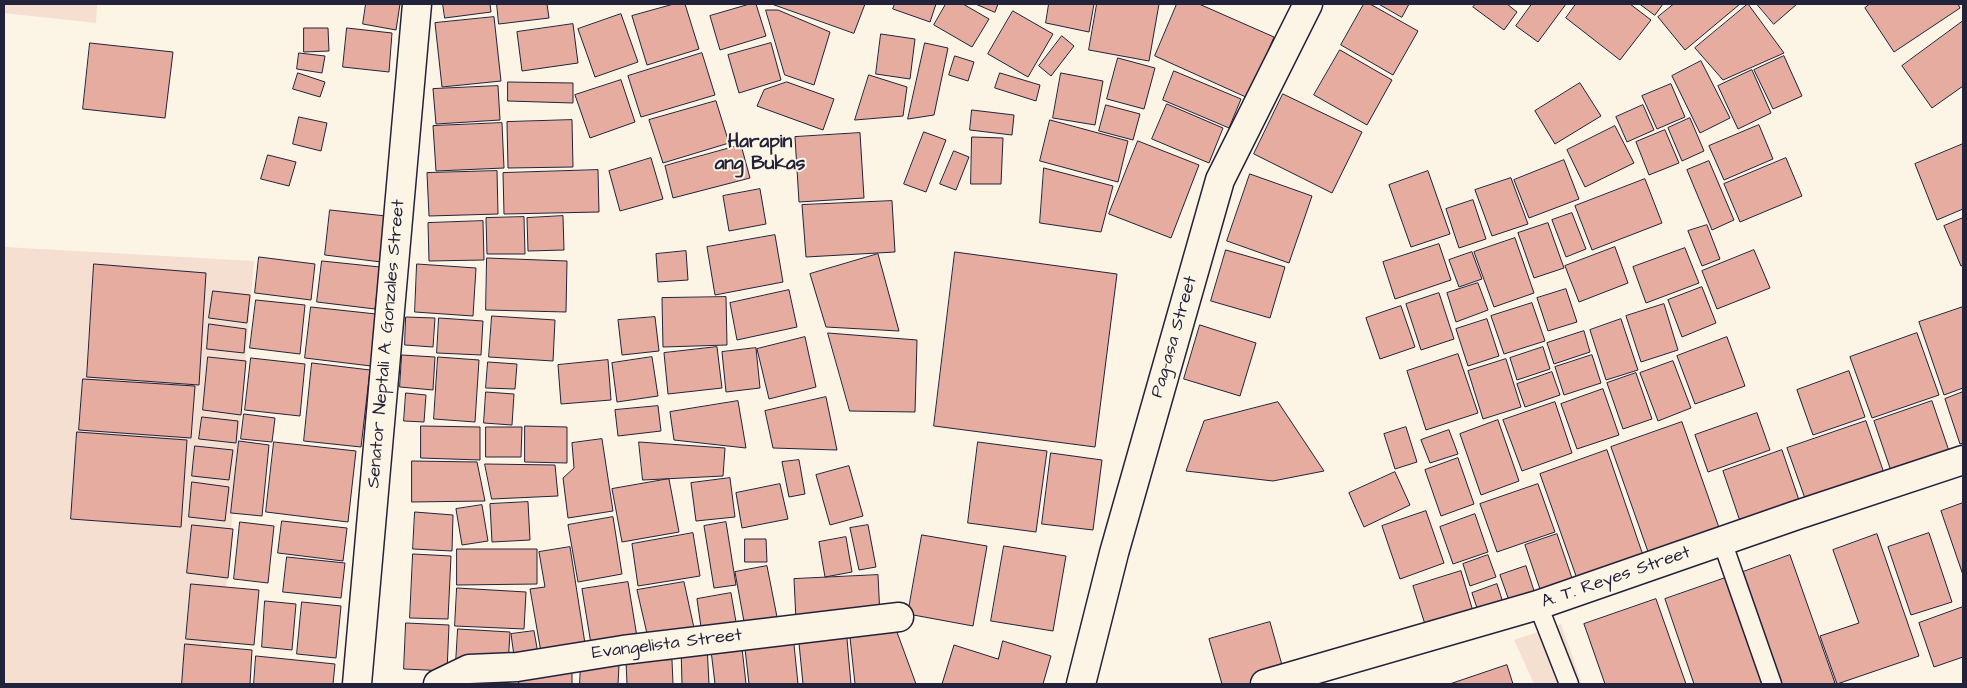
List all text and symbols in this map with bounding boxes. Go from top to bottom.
district label: Harapin ang Bukas [715,132,805,176]
street label: Senator Neptali A. Gonzales Street [364,199,410,489]
street label: Pag-asa Street [1147,274,1203,400]
street label: A. T. Reyes Street [1539,542,1693,614]
street label: Evangelista Street [591,625,743,665]

